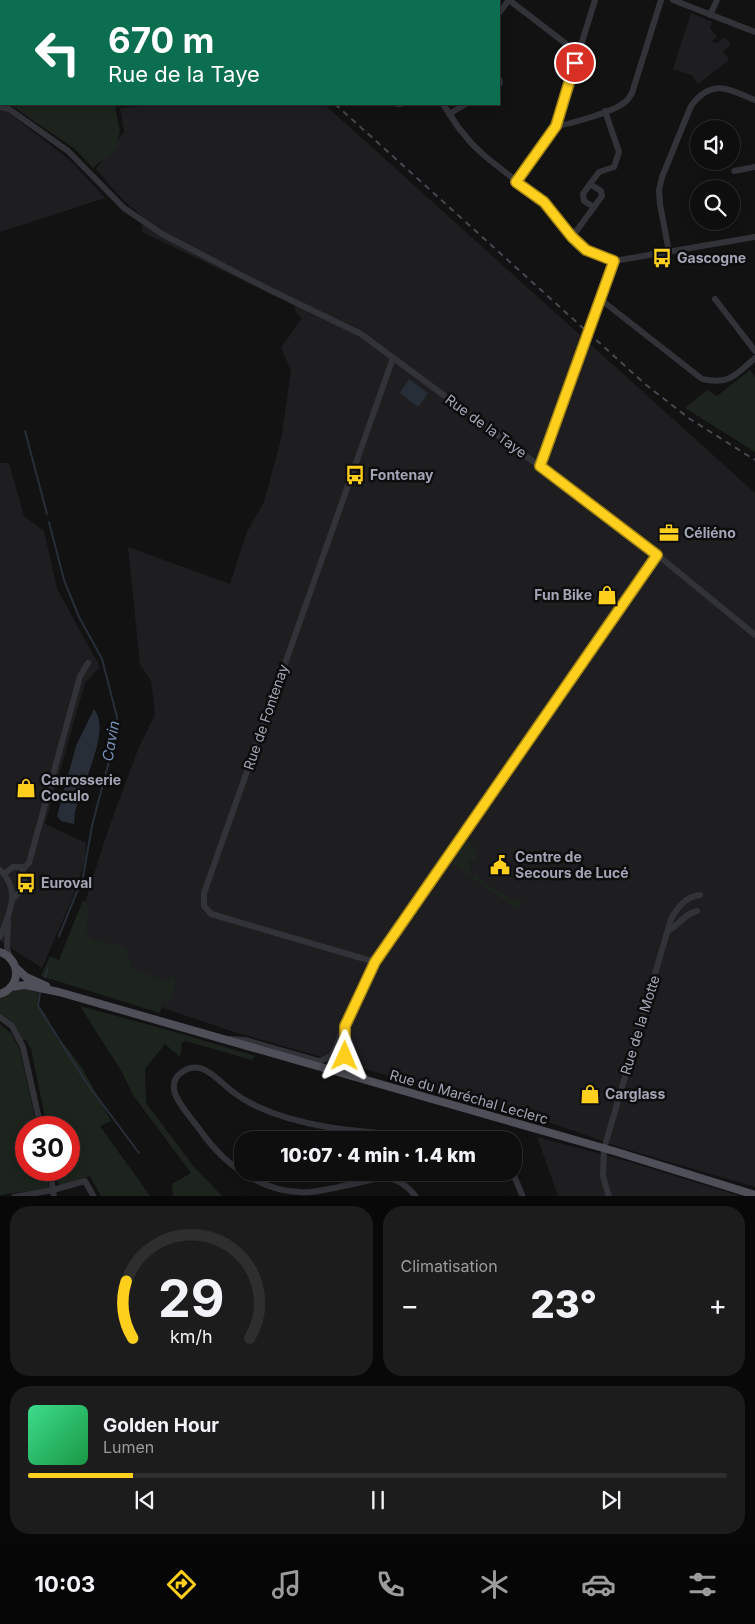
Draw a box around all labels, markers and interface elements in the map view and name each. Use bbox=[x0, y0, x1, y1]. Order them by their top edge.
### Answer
text: 670 m bbox=[108, 19, 214, 61]
icon: left bbox=[25, 20, 90, 85]
pin bbox=[554, 42, 596, 84]
icon: arrive bbox=[561, 49, 589, 77]
text: Rue de la Taye bbox=[108, 61, 260, 87]
map controls bbox=[690, 120, 740, 230]
button: sound bbox=[690, 120, 740, 170]
button: search bbox=[690, 180, 740, 230]
bus stop icon: Gascogne bbox=[651, 247, 673, 269]
place label: Gascogne bbox=[677, 249, 746, 266]
street label: Rue de la Taye bbox=[442, 390, 530, 461]
bus stop icon: Fontenay bbox=[344, 464, 366, 486]
place label: Fontenay bbox=[370, 466, 434, 483]
office icon: Céliéno bbox=[658, 522, 680, 544]
place label: Céliéno bbox=[684, 524, 736, 541]
shop icon: Fun Bike bbox=[596, 584, 618, 606]
place label: Fun Bike bbox=[534, 586, 592, 603]
street label: Rue de Fontenay bbox=[239, 662, 292, 772]
water label: Cavin bbox=[98, 719, 123, 763]
place label: Carrosserie Coculo bbox=[41, 771, 121, 804]
shop icon: Carrosserie Coculo bbox=[15, 777, 37, 799]
place label: Centre de Secours de Lucé bbox=[515, 848, 629, 881]
public building icon: Centre de Secours de Lucé bbox=[489, 854, 511, 876]
bus stop icon: Euroval bbox=[15, 872, 37, 894]
place label: Euroval bbox=[41, 874, 92, 891]
street label: Rue de la Motte bbox=[616, 973, 663, 1077]
position arrow bbox=[318, 1029, 370, 1081]
street label: Rue du Maréchal Leclerc bbox=[388, 1066, 550, 1127]
shop icon: Carglass bbox=[579, 1083, 601, 1105]
place label: Carglass bbox=[605, 1085, 665, 1102]
speed limit sign: 30 bbox=[15, 1116, 80, 1181]
text: 10:07 · 4 min · 1.4 km bbox=[280, 1144, 476, 1167]
text: Climatisation bbox=[401, 1256, 498, 1276]
text: 29 bbox=[158, 1267, 225, 1330]
text: 23° bbox=[530, 1281, 597, 1327]
text: − bbox=[401, 1288, 419, 1322]
text: + bbox=[708, 1288, 727, 1322]
text: km/h bbox=[170, 1326, 212, 1347]
text: Golden Hour bbox=[103, 1414, 219, 1437]
text: Lumen bbox=[103, 1437, 154, 1457]
icon: previous bbox=[131, 1486, 159, 1514]
icon: pause bbox=[364, 1486, 392, 1514]
icon: next bbox=[597, 1486, 625, 1514]
icon: directions bbox=[164, 1567, 199, 1602]
icon: music bbox=[269, 1567, 304, 1602]
icon: phone bbox=[373, 1567, 408, 1602]
icon: climate bbox=[477, 1567, 512, 1602]
icon: car bbox=[581, 1567, 616, 1602]
icon: filters bbox=[685, 1567, 720, 1602]
text: 10:03 bbox=[35, 1571, 95, 1597]

